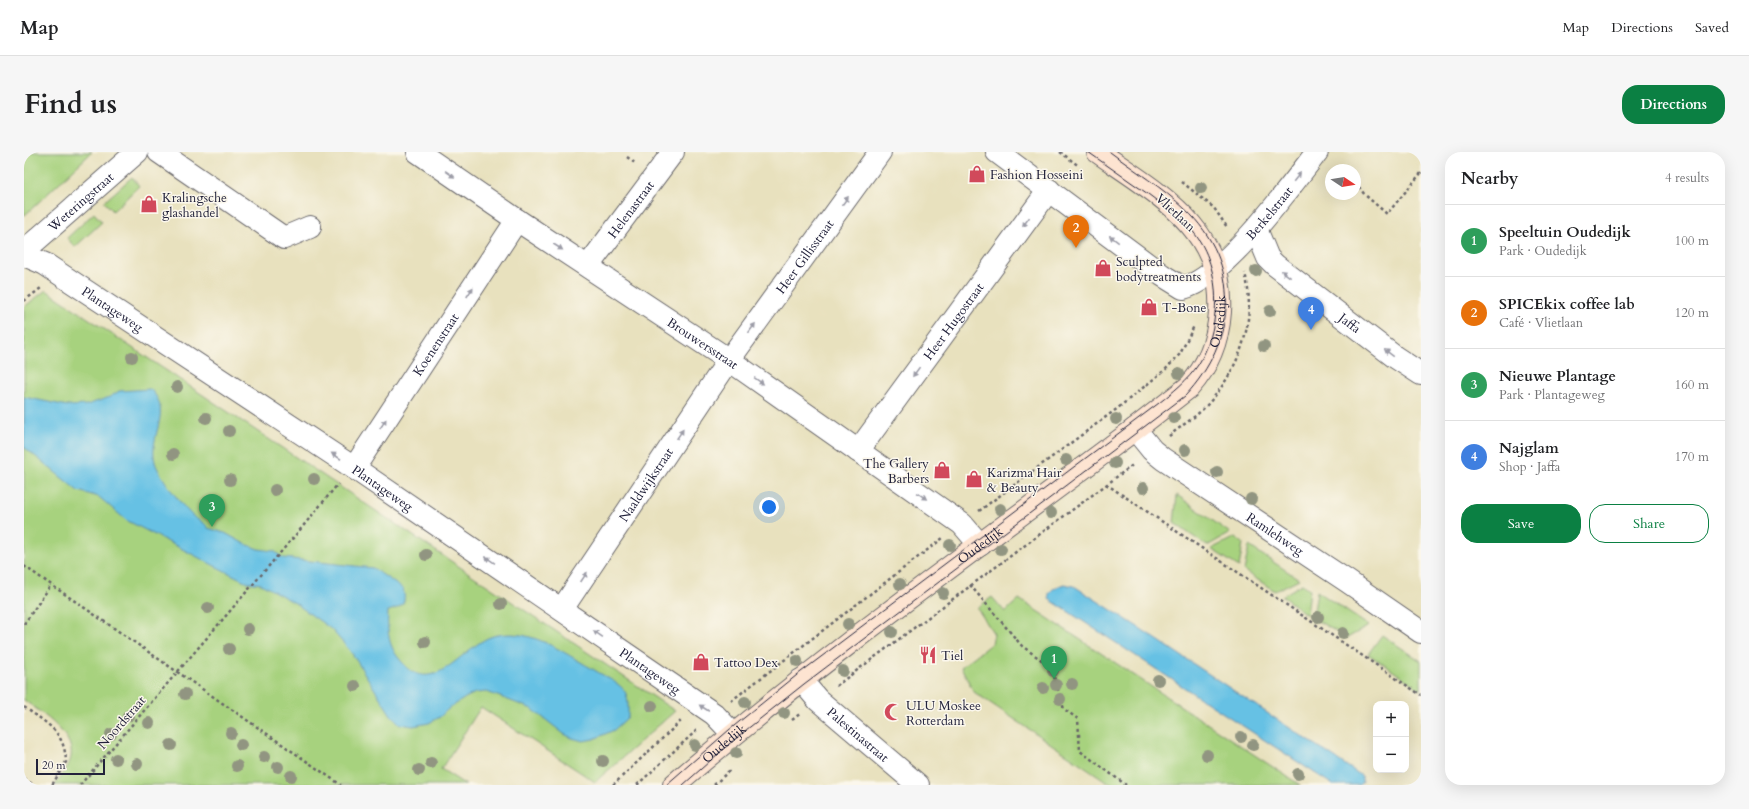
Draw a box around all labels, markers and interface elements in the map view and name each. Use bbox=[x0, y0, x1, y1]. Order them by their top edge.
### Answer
text: Map bbox=[20, 15, 59, 41]
text: Map bbox=[1563, 18, 1589, 37]
text: Directions bbox=[1611, 18, 1673, 37]
text: Saved bbox=[1695, 18, 1729, 37]
text: Find us bbox=[24, 85, 117, 123]
button: Directions bbox=[1622, 85, 1725, 124]
shop icon: Fashion Hosseini bbox=[967, 164, 987, 184]
north arrow bbox=[1325, 164, 1361, 200]
place label: Fashion Hosseini bbox=[990, 166, 1084, 184]
text: Nearby bbox=[1461, 167, 1518, 190]
street label: Weteringstraat bbox=[44, 169, 118, 237]
text: 4 results bbox=[1665, 169, 1709, 187]
one-way arrow bbox=[445, 170, 455, 178]
one-way arrow bbox=[1293, 171, 1302, 182]
street label: Helenastraat bbox=[604, 177, 659, 242]
street label: Berkelstraat bbox=[1242, 183, 1297, 244]
place label: Kralingsche glashandel bbox=[162, 189, 227, 222]
street label: Vlietlaan bbox=[1151, 190, 1200, 236]
shop icon: Kralingsche glashandel bbox=[139, 194, 159, 214]
one-way arrow bbox=[841, 195, 849, 206]
pin: 2 bbox=[1063, 215, 1089, 248]
street label: Heer Gillisstraat bbox=[772, 216, 838, 298]
one-way arrow bbox=[1021, 216, 1030, 227]
text: Speeltuin Oudedijk bbox=[1499, 222, 1631, 242]
text: 1 bbox=[1471, 232, 1477, 250]
text: 100 m bbox=[1675, 232, 1709, 250]
one-way arrow bbox=[1108, 235, 1119, 243]
text: Park · Oudedijk bbox=[1499, 242, 1587, 260]
one-way arrow bbox=[552, 243, 563, 250]
place label: Sculpted bodytreatments bbox=[1116, 253, 1201, 286]
shop icon: Sculpted bodytreatments bbox=[1093, 258, 1113, 278]
one-way arrow bbox=[1280, 269, 1291, 278]
street label: Heer Hugostraat bbox=[919, 279, 988, 364]
street label: Plantageweg bbox=[78, 283, 147, 337]
one-way arrow bbox=[466, 287, 474, 297]
text: SPICEkix coffee lab bbox=[1499, 294, 1635, 314]
street label: Oudedijk bbox=[1205, 295, 1230, 350]
shop icon: T-Bone bbox=[1139, 297, 1159, 317]
pin: 4 bbox=[1298, 297, 1324, 330]
place label: T-Bone bbox=[1162, 299, 1207, 317]
text: 2 bbox=[1471, 304, 1477, 322]
text: 120 m bbox=[1675, 304, 1709, 322]
street label: Jaffa bbox=[1333, 308, 1365, 338]
street label: Koenenstraat bbox=[409, 310, 463, 380]
street label: Brouwersstraat bbox=[663, 314, 742, 374]
text: Café · Vlietlaan bbox=[1499, 314, 1583, 332]
one-way arrow bbox=[748, 323, 756, 334]
one-way arrow bbox=[1383, 348, 1394, 357]
one-way arrow bbox=[912, 366, 920, 377]
text: Nieuwe Plantage bbox=[1499, 366, 1616, 386]
text: 3 bbox=[1471, 376, 1477, 394]
text: 160 m bbox=[1675, 376, 1709, 394]
one-way arrow bbox=[754, 377, 764, 385]
text: Park · Plantageweg bbox=[1499, 386, 1605, 404]
one-way arrow bbox=[379, 419, 387, 429]
one-way arrow bbox=[676, 429, 684, 439]
text: Najglam bbox=[1499, 438, 1559, 458]
street label: Naaldwijkstraat bbox=[615, 444, 678, 526]
text: 4 bbox=[1471, 448, 1477, 466]
text: 170 m bbox=[1675, 448, 1709, 466]
one-way arrow bbox=[331, 452, 341, 460]
place label: The Gallery Barbers bbox=[863, 455, 929, 488]
text: Shop · Jaffa bbox=[1499, 458, 1560, 476]
shop icon: The Gallery Barbers bbox=[932, 460, 952, 480]
street label: Plantageweg bbox=[348, 461, 417, 516]
place label: Karizma Hair & Beauty bbox=[987, 464, 1062, 497]
shop icon: Karizma Hair & Beauty bbox=[964, 469, 984, 489]
one-way arrow bbox=[917, 492, 928, 500]
pin: 3 bbox=[199, 494, 225, 527]
your location bbox=[759, 497, 779, 517]
button: Save bbox=[1461, 504, 1581, 543]
button: Share bbox=[1589, 504, 1709, 543]
street label: Ramlehweg bbox=[1242, 509, 1308, 560]
street label: Oudedijk bbox=[954, 523, 1007, 568]
one-way arrow bbox=[484, 557, 496, 564]
one-way arrow bbox=[580, 572, 588, 582]
one-way arrow bbox=[592, 630, 603, 638]
street label: Plantageweg bbox=[616, 644, 685, 699]
restaurant icon: Tiel bbox=[918, 645, 938, 665]
pin: 1 bbox=[1041, 646, 1067, 679]
place label: Tiel bbox=[941, 647, 964, 665]
shop icon: Tattoo Dex bbox=[691, 652, 711, 672]
place label: Tattoo Dex bbox=[714, 654, 778, 672]
street label: Noordstraat bbox=[94, 692, 150, 753]
place label: ULU Moskee Rotterdam bbox=[906, 697, 981, 730]
map controls bbox=[1373, 701, 1409, 773]
button: + bbox=[1373, 701, 1409, 737]
mosque icon: ULU Moskee Rotterdam bbox=[883, 702, 903, 722]
street label: Palestinastraat bbox=[823, 703, 892, 766]
one-way arrow bbox=[699, 704, 710, 712]
street label: Oudedijk bbox=[698, 720, 750, 767]
button: − bbox=[1373, 737, 1409, 773]
scale bar bbox=[36, 757, 105, 776]
text: 20 m bbox=[42, 758, 66, 773]

